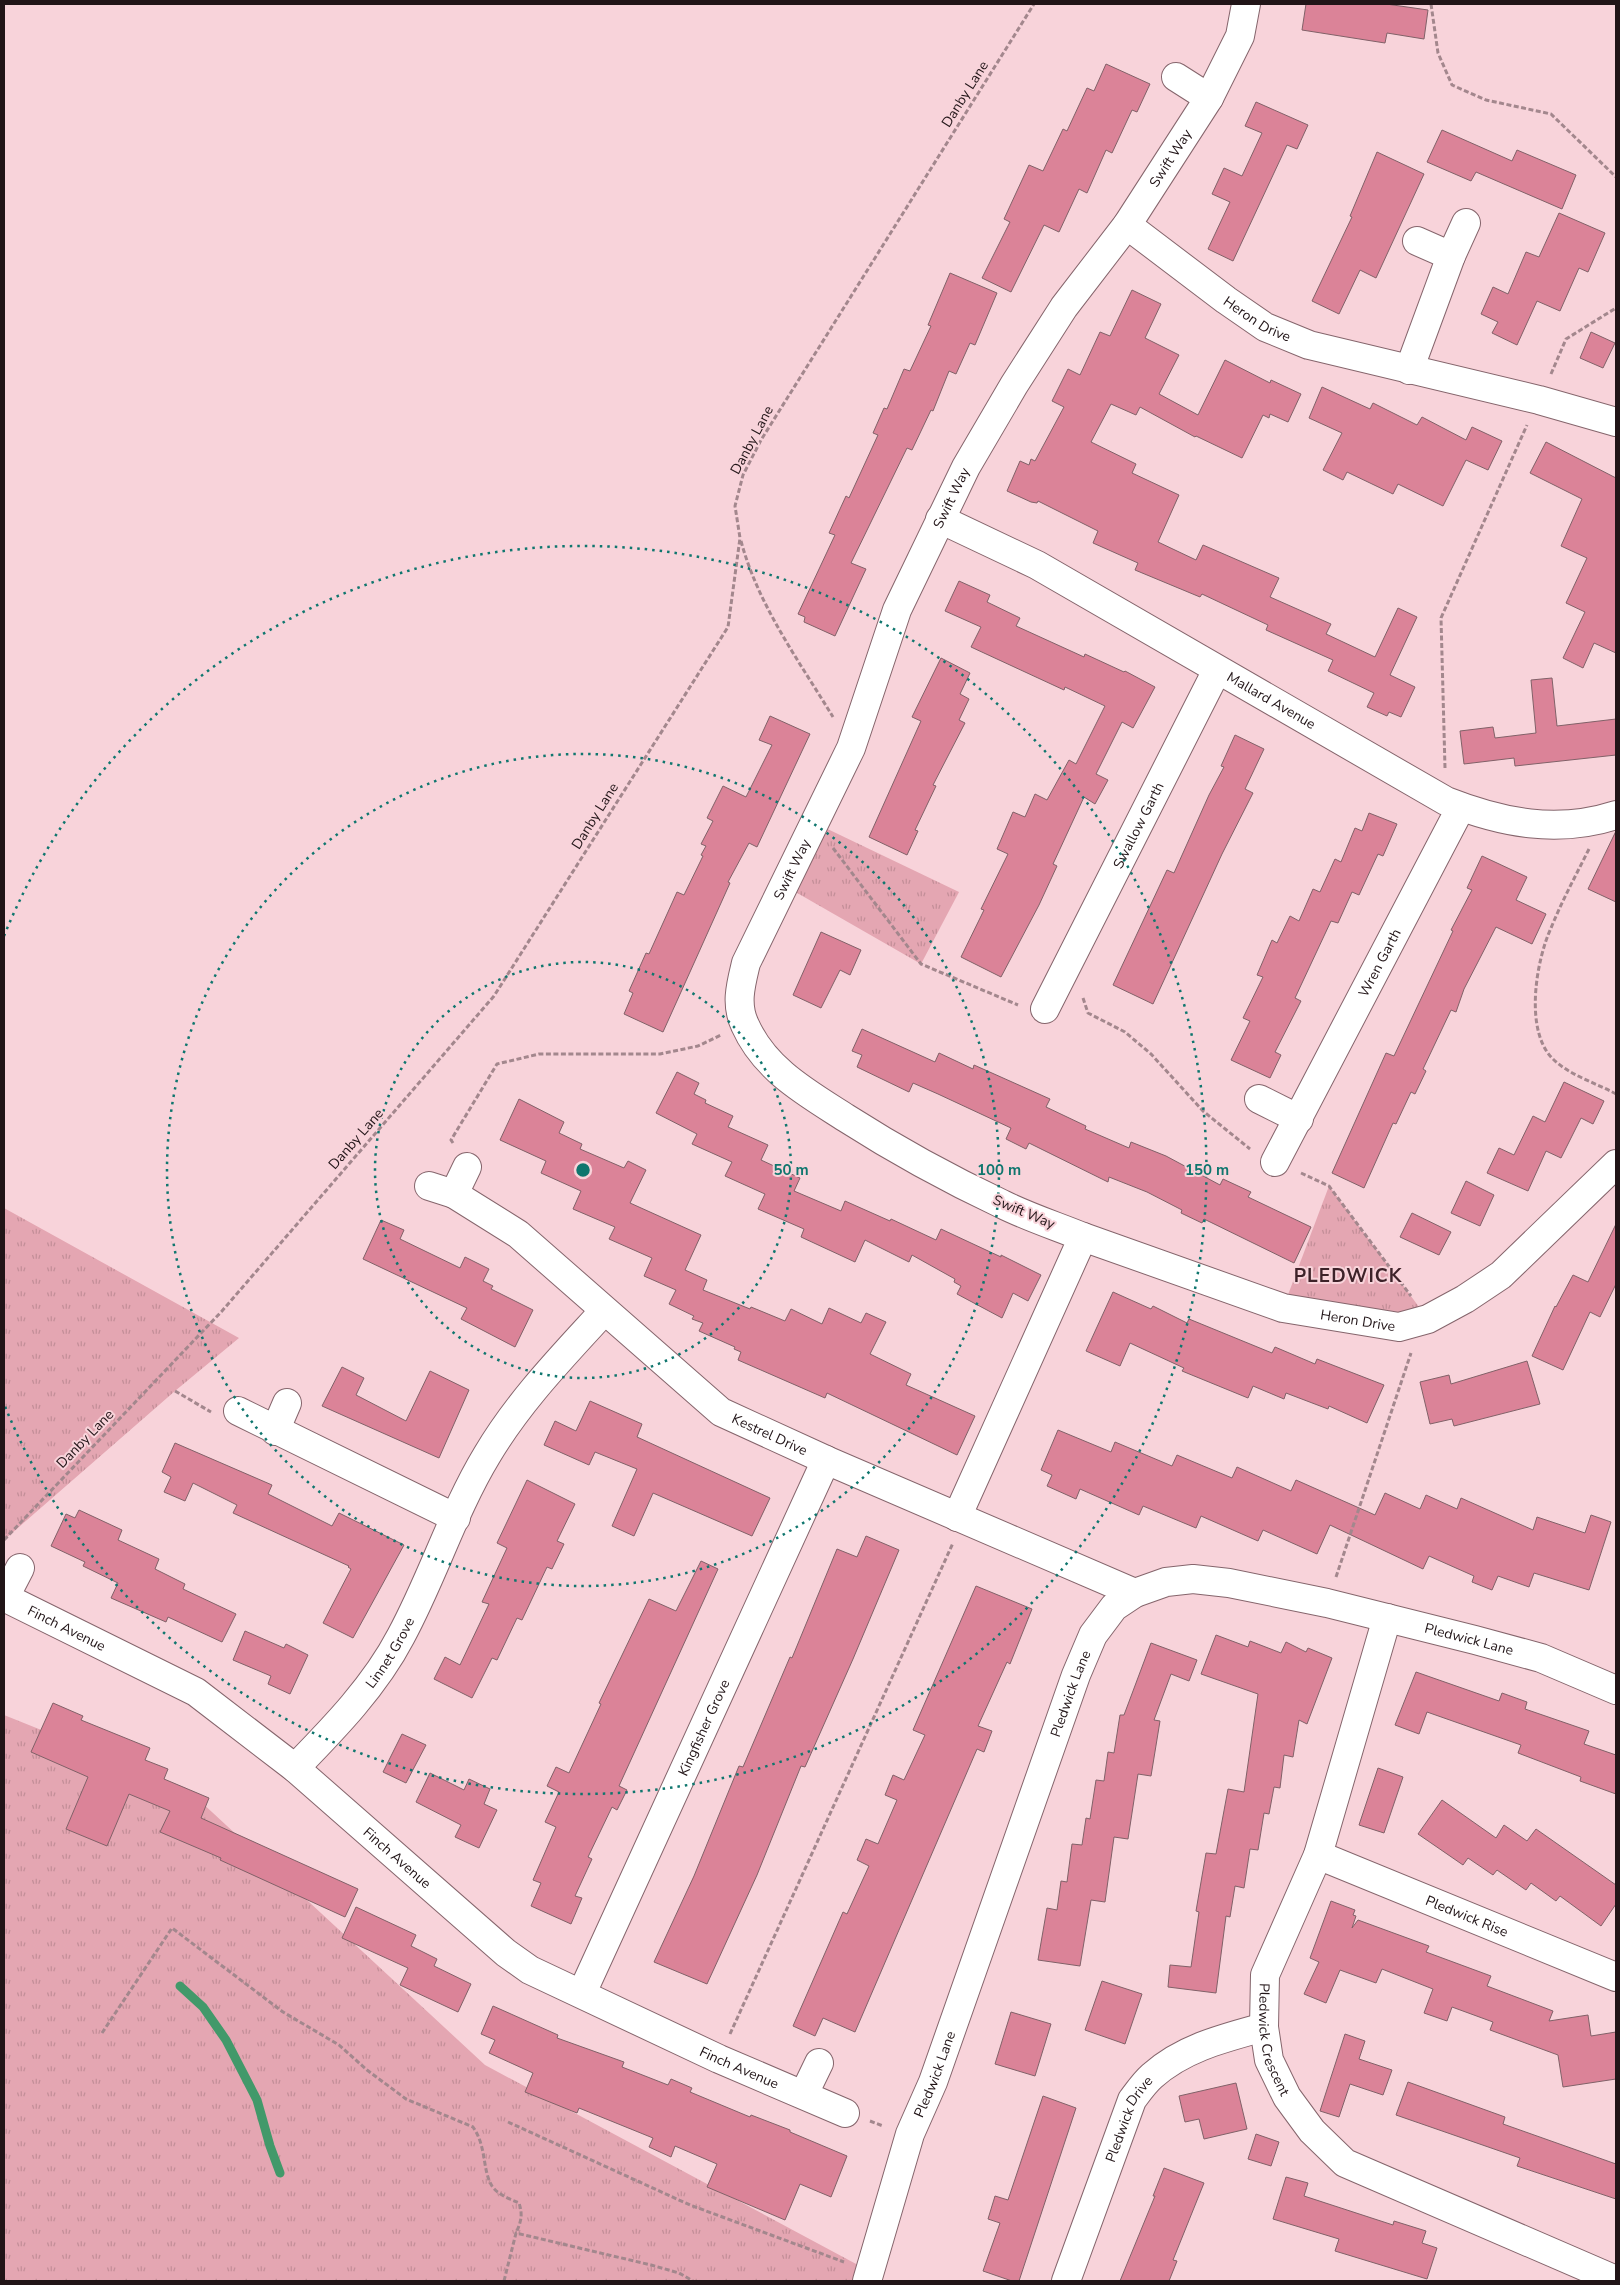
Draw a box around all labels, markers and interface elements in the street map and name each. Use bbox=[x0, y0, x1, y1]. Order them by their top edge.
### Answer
street label: Danby Lane bbox=[937, 57, 993, 131]
street label: Swift Way bbox=[1144, 125, 1196, 191]
street label: Heron Drive bbox=[1220, 292, 1294, 346]
street label: Danby Lane bbox=[726, 402, 778, 478]
street label: Swift Way bbox=[928, 463, 974, 531]
street label: Mallard Avenue bbox=[1224, 667, 1319, 733]
street label: Danby Lane bbox=[567, 779, 623, 853]
street label: Swallow Garth bbox=[1108, 779, 1168, 872]
street label: Swift Way bbox=[769, 835, 815, 903]
street label: Wren Garth bbox=[1354, 925, 1405, 1000]
street label: Danby Lane bbox=[324, 1104, 388, 1174]
text: 50 m bbox=[773, 1160, 809, 1180]
text: 100 m bbox=[977, 1160, 1021, 1180]
text: 150 m bbox=[1185, 1160, 1229, 1180]
centre of rings bbox=[574, 1161, 592, 1179]
street label: Swift Way bbox=[990, 1190, 1059, 1234]
district label: PLEDWICK bbox=[1294, 1263, 1403, 1289]
street label: Heron Drive bbox=[1319, 1305, 1397, 1336]
street label: Danby Lane bbox=[52, 1405, 118, 1473]
street label: Kestrel Drive bbox=[729, 1409, 811, 1460]
street label: Finch Avenue bbox=[25, 1601, 109, 1655]
street label: Linnet Grove bbox=[361, 1614, 419, 1692]
street label: Pledwick Lane bbox=[1423, 1618, 1516, 1660]
street label: Pledwick Lane bbox=[1045, 1647, 1095, 1739]
street label: Kingfisher Grove bbox=[673, 1676, 734, 1779]
street label: Finch Avenue bbox=[359, 1823, 435, 1893]
street label: Pledwick Rise bbox=[1423, 1891, 1511, 1941]
street label: Pledwick Crescent bbox=[1255, 1983, 1294, 2099]
street label: Pledwick Lane bbox=[909, 2028, 960, 2120]
street label: Finch Avenue bbox=[697, 2042, 782, 2093]
street label: Pledwick Drive bbox=[1101, 2071, 1157, 2165]

